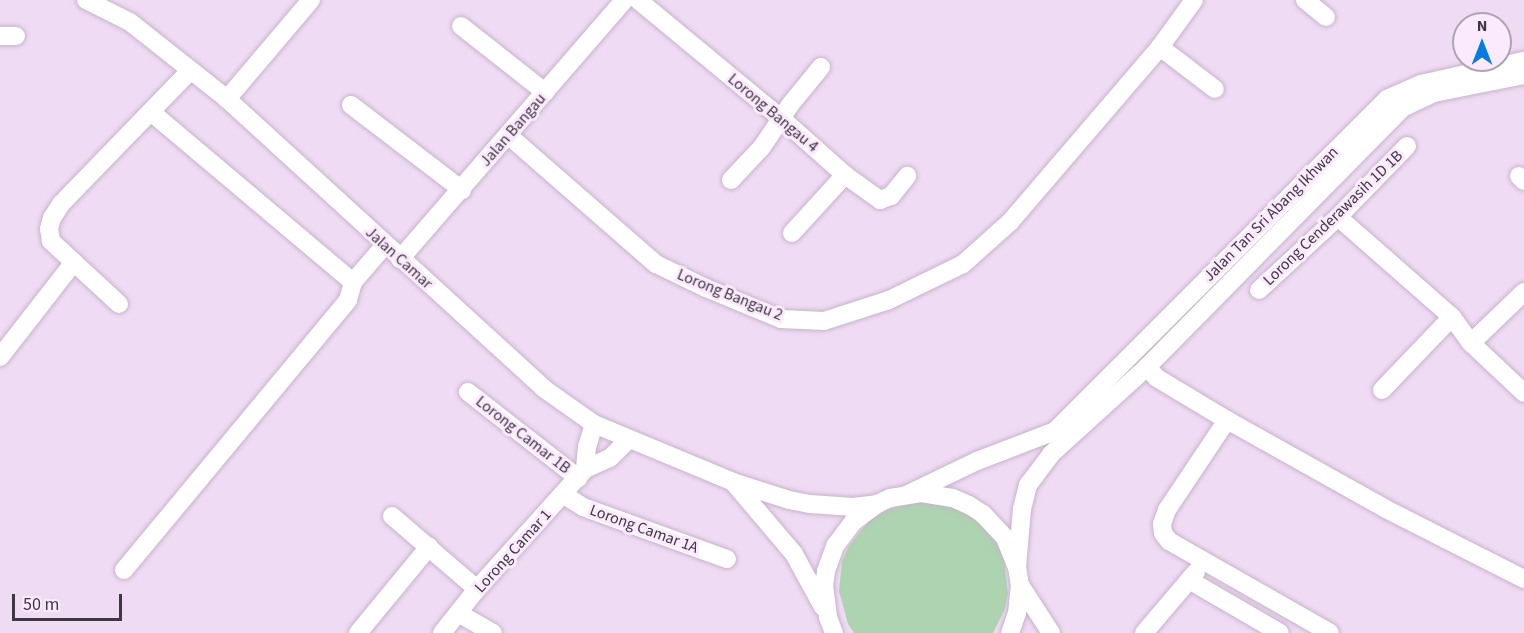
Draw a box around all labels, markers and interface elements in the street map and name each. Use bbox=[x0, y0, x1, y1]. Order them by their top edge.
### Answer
north arrow bbox=[1452, 12, 1512, 72]
text: N bbox=[1477, 15, 1487, 37]
street label: Lorong Bangau 4 bbox=[724, 70, 822, 156]
street label: Jalan Bangau bbox=[476, 90, 550, 170]
street label: Jalan Tan Sri Abang Ikhwan bbox=[1200, 143, 1342, 285]
street label: Lorong Cenderawasih 1D 1B bbox=[1259, 146, 1407, 290]
street label: Jalan Camar bbox=[361, 223, 437, 293]
street label: Lorong Bangau 2 bbox=[674, 265, 786, 325]
street label: Lorong Camar 1B bbox=[472, 392, 574, 478]
street label: Lorong Camar 1A bbox=[587, 500, 701, 558]
street label: Lorong Camar 1 bbox=[471, 505, 555, 597]
scale bar bbox=[15, 582, 124, 620]
text: 50 m bbox=[23, 592, 59, 617]

